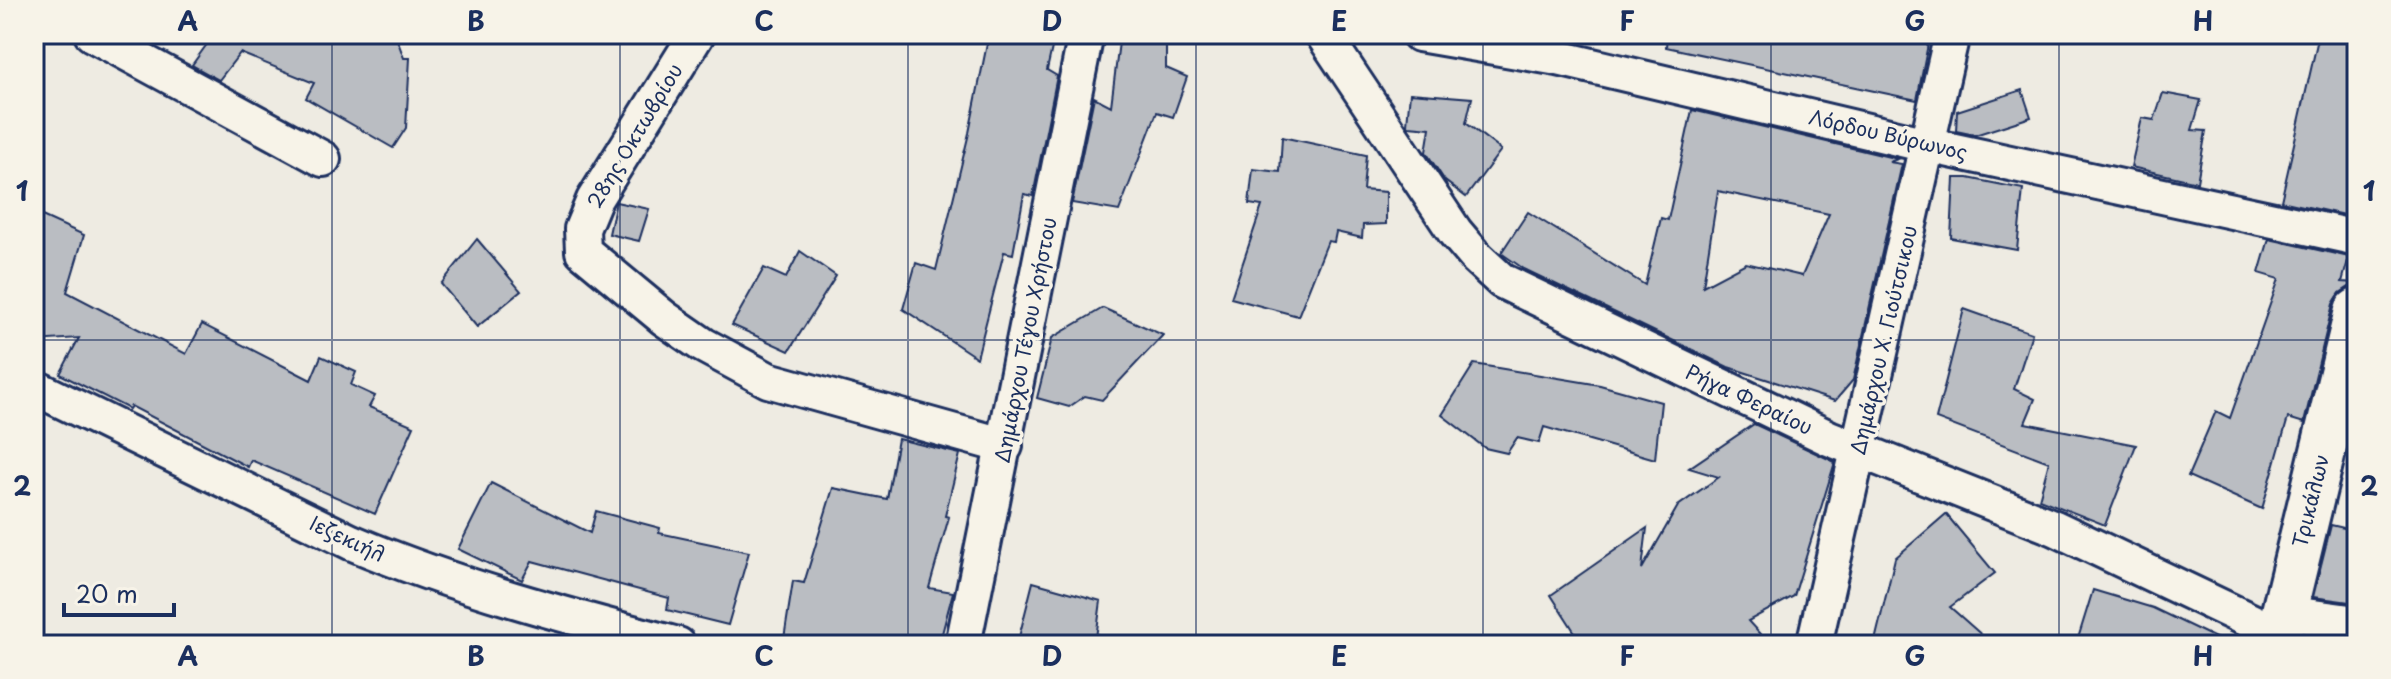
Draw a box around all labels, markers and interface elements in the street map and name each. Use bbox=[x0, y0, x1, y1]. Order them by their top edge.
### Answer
text: A bbox=[178, 1, 198, 40]
text: B bbox=[467, 1, 485, 40]
text: C bbox=[754, 1, 774, 40]
text: D bbox=[1042, 1, 1062, 40]
text: E bbox=[1331, 1, 1347, 40]
text: F bbox=[1619, 1, 1635, 40]
text: G bbox=[1904, 1, 1926, 40]
text: H bbox=[2193, 1, 2213, 40]
street label: 28ης Οκτωβρίου bbox=[579, 57, 689, 214]
street label: Λόρδου Βύρωνος bbox=[1806, 101, 1970, 167]
text: 1 bbox=[16, 171, 28, 210]
text: 1 bbox=[2363, 171, 2375, 210]
street label: Δημάρχου Τέγου Χρήστου bbox=[986, 214, 1064, 465]
street label: Δημάρχου Χ. Γιούτσικου bbox=[1842, 222, 1924, 457]
street label: Ρήγα Φεραίου bbox=[1681, 357, 1818, 442]
street label: Τρικάλων bbox=[2284, 451, 2336, 551]
text: 2 bbox=[13, 466, 31, 505]
text: 2 bbox=[2360, 466, 2378, 505]
street label: Ιεζεκιήλ bbox=[305, 508, 390, 569]
scale bar bbox=[64, 567, 174, 617]
text: 20 m bbox=[76, 575, 138, 611]
text: A bbox=[178, 636, 198, 675]
text: B bbox=[467, 636, 485, 675]
text: C bbox=[754, 636, 774, 675]
text: D bbox=[1042, 636, 1062, 675]
text: E bbox=[1331, 636, 1347, 675]
text: F bbox=[1619, 636, 1635, 675]
text: G bbox=[1904, 636, 1926, 675]
text: H bbox=[2193, 636, 2213, 675]

